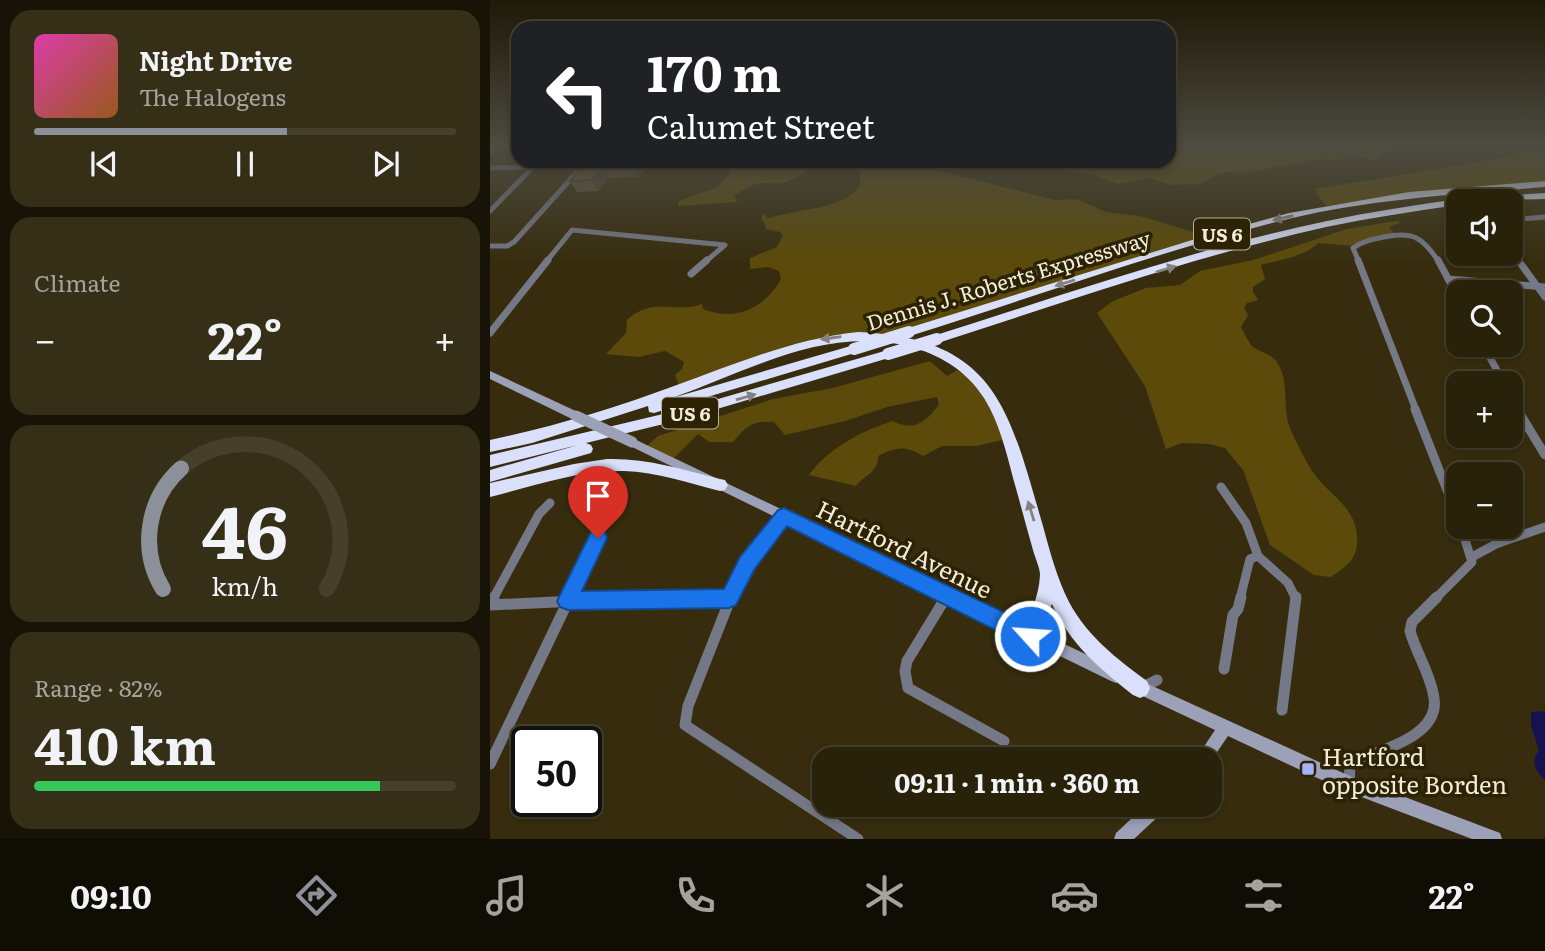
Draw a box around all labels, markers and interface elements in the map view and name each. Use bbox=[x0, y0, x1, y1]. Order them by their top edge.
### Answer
text: 170 m bbox=[647, 34, 781, 107]
text: Night Drive bbox=[139, 40, 293, 79]
icon: left bbox=[532, 49, 623, 140]
text: The Halogens bbox=[139, 79, 286, 113]
text: Calumet Street bbox=[647, 101, 875, 149]
icon: previous bbox=[85, 145, 123, 183]
icon: pause bbox=[226, 145, 264, 183]
icon: next bbox=[367, 145, 405, 183]
map controls bbox=[1446, 189, 1523, 539]
button: sound bbox=[1446, 189, 1523, 266]
one-way arrow bbox=[1272, 212, 1294, 223]
road number: US 6 bbox=[1194, 218, 1250, 250]
street label: Dennis J. Roberts Expressway bbox=[862, 221, 1155, 337]
one-way arrow bbox=[1156, 263, 1177, 273]
text: Climate bbox=[34, 265, 120, 299]
one-way arrow bbox=[1055, 278, 1076, 289]
button: search bbox=[1446, 280, 1523, 357]
text: 22° bbox=[207, 299, 283, 376]
text: − bbox=[34, 309, 56, 366]
text: + bbox=[434, 309, 456, 366]
one-way arrow bbox=[820, 333, 842, 344]
button: + bbox=[1446, 371, 1523, 448]
one-way arrow bbox=[736, 391, 757, 401]
road number: US 6 bbox=[662, 398, 718, 428]
button: − bbox=[1446, 462, 1523, 539]
pin bbox=[568, 466, 628, 538]
text: 46 bbox=[202, 474, 288, 582]
icon: arrive bbox=[579, 477, 617, 515]
street label: Hartford Avenue bbox=[811, 490, 999, 606]
one-way arrow bbox=[1025, 500, 1035, 521]
text: km/h bbox=[212, 567, 278, 604]
position arrow bbox=[993, 599, 1067, 673]
text: Range · 82% bbox=[34, 670, 162, 704]
text: 410 km bbox=[34, 704, 216, 781]
speed limit sign: 50 bbox=[511, 726, 602, 817]
place label: Hartford opposite Borden bbox=[1322, 738, 1507, 801]
marker: Hartford opposite Borden bbox=[1300, 761, 1316, 777]
text: 09:11 · 1 min · 360 m bbox=[894, 762, 1140, 801]
text: 09:10 bbox=[70, 871, 152, 919]
icon: directions bbox=[292, 871, 341, 920]
icon: music bbox=[482, 871, 531, 920]
icon: phone bbox=[671, 871, 720, 920]
icon: climate bbox=[860, 871, 909, 920]
icon: car bbox=[1050, 871, 1099, 920]
icon: filters bbox=[1239, 871, 1288, 920]
text: 22° bbox=[1428, 871, 1475, 919]

